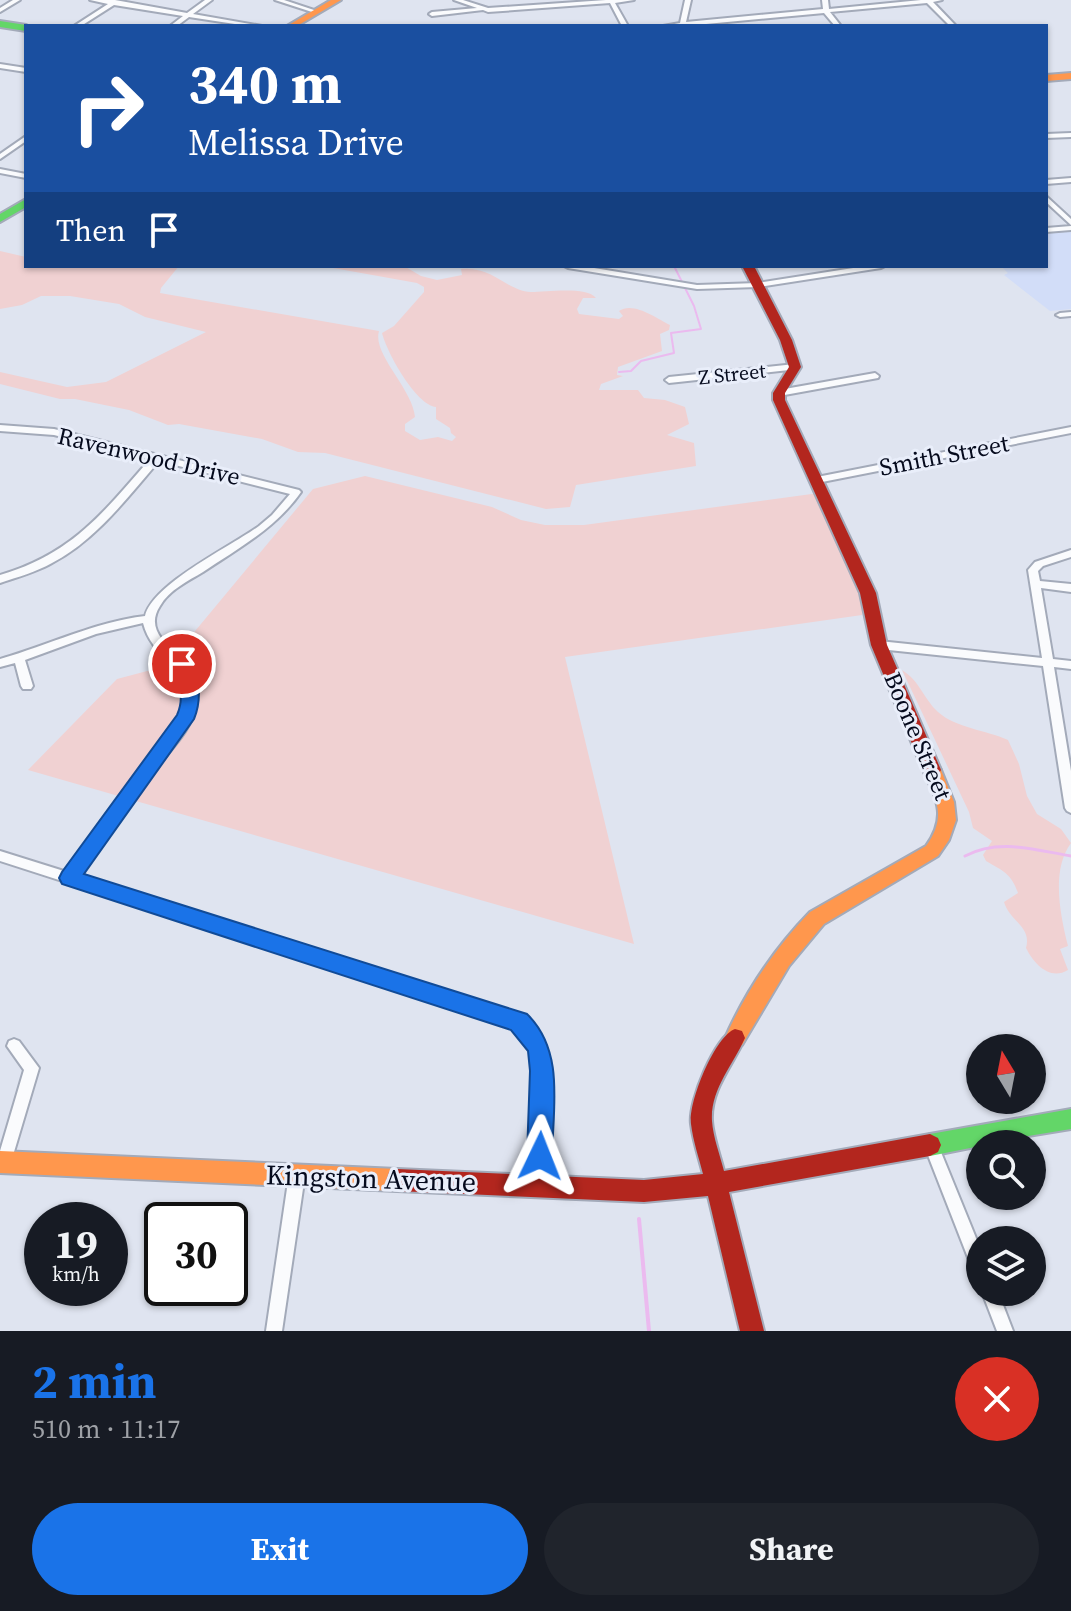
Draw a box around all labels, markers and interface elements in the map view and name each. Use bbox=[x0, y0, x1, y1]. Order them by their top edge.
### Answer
text: 340 m bbox=[188, 45, 342, 122]
icon: right bbox=[56, 56, 160, 160]
text: Melissa Drive bbox=[188, 118, 404, 167]
icon: arrive bbox=[142, 208, 186, 252]
text: Then bbox=[56, 210, 126, 251]
street label: Z Street bbox=[697, 357, 767, 391]
street label: Ravenwood Drive bbox=[55, 419, 243, 493]
street label: Smith Street bbox=[877, 426, 1012, 484]
pin bbox=[148, 630, 216, 698]
icon: arrive bbox=[160, 642, 204, 686]
street label: Boone Street bbox=[876, 667, 960, 805]
north arrow bbox=[966, 1034, 1046, 1114]
map controls bbox=[966, 1034, 1046, 1306]
position arrow bbox=[498, 1114, 582, 1198]
button: search bbox=[966, 1130, 1046, 1210]
street label: Kingston Avenue bbox=[265, 1155, 477, 1201]
speed limit sign: 30 bbox=[144, 1202, 248, 1306]
text: 19 bbox=[54, 1217, 98, 1271]
button: layers bbox=[966, 1226, 1046, 1306]
text: km/h bbox=[52, 1260, 100, 1288]
text: 2 min bbox=[32, 1348, 157, 1414]
button: close bbox=[955, 1357, 1039, 1441]
text: 510 m · 11:17 bbox=[32, 1411, 180, 1447]
button: Exit bbox=[32, 1503, 528, 1595]
button: Share bbox=[544, 1503, 1039, 1595]

